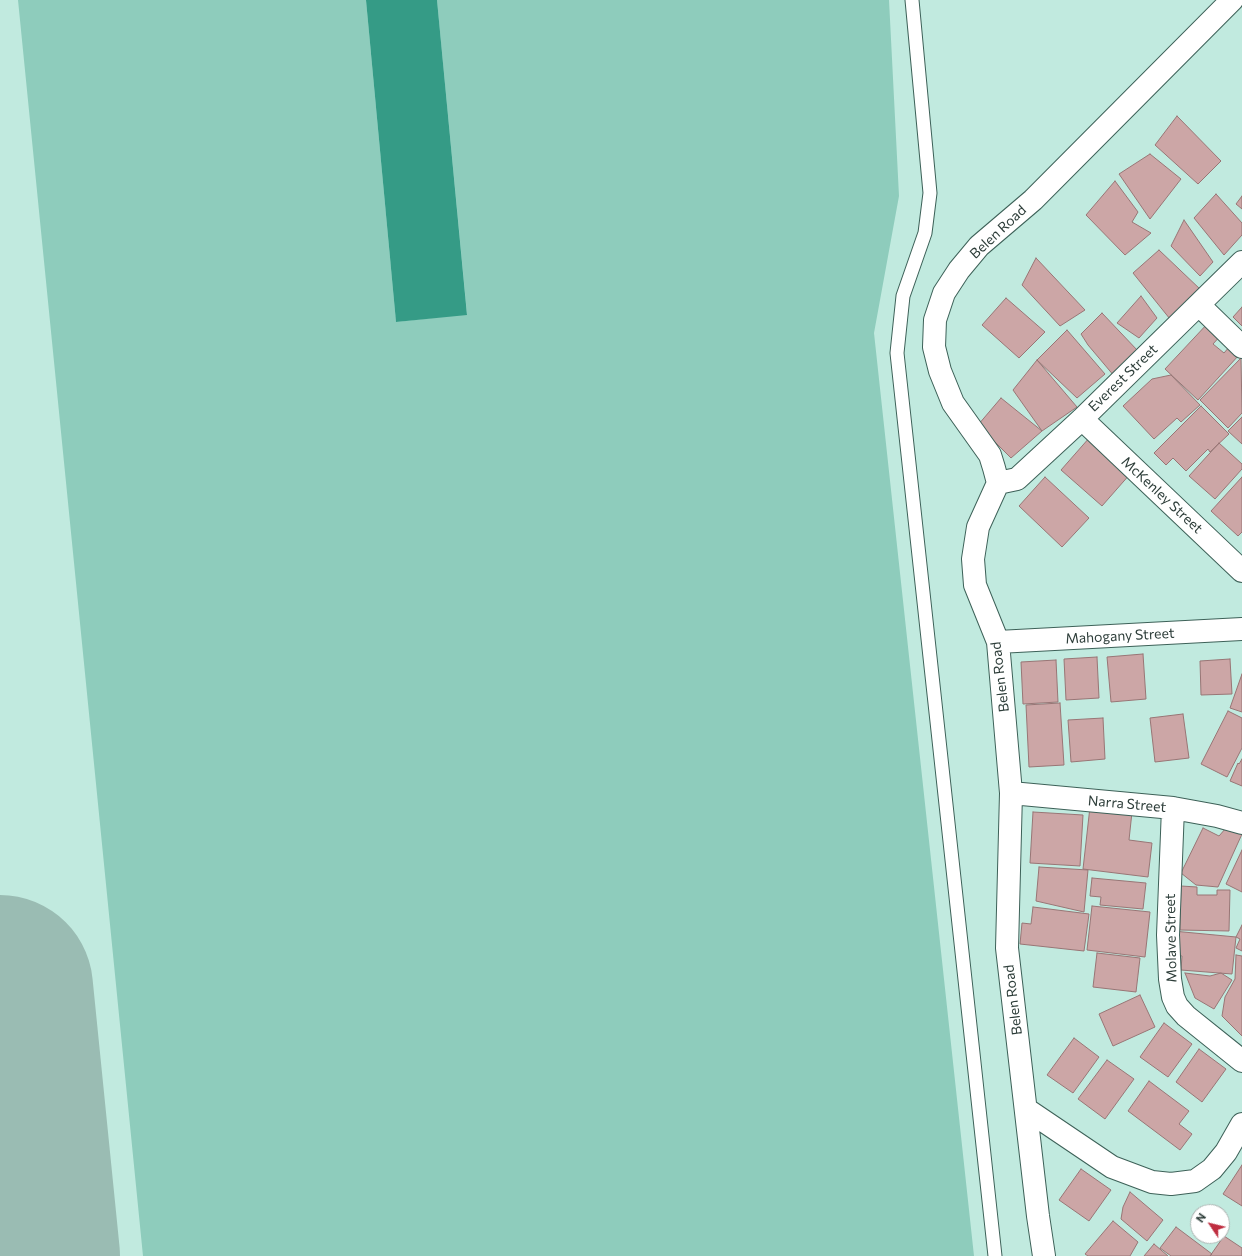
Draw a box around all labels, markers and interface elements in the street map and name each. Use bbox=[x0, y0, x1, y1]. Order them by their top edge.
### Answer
street label: Belen Road bbox=[966, 202, 1030, 262]
street label: Everest Street bbox=[1085, 341, 1161, 415]
street label: McKenley Street bbox=[1118, 453, 1206, 537]
street label: Mahogany Street bbox=[1065, 625, 1175, 647]
street label: Belen Road bbox=[987, 641, 1013, 713]
street label: Narra Street bbox=[1087, 792, 1167, 816]
street label: Molave Street bbox=[1162, 893, 1180, 983]
street label: Belen Road bbox=[1000, 964, 1026, 1036]
north arrow bbox=[1190, 1204, 1230, 1244]
text: N bbox=[1193, 1210, 1208, 1225]

